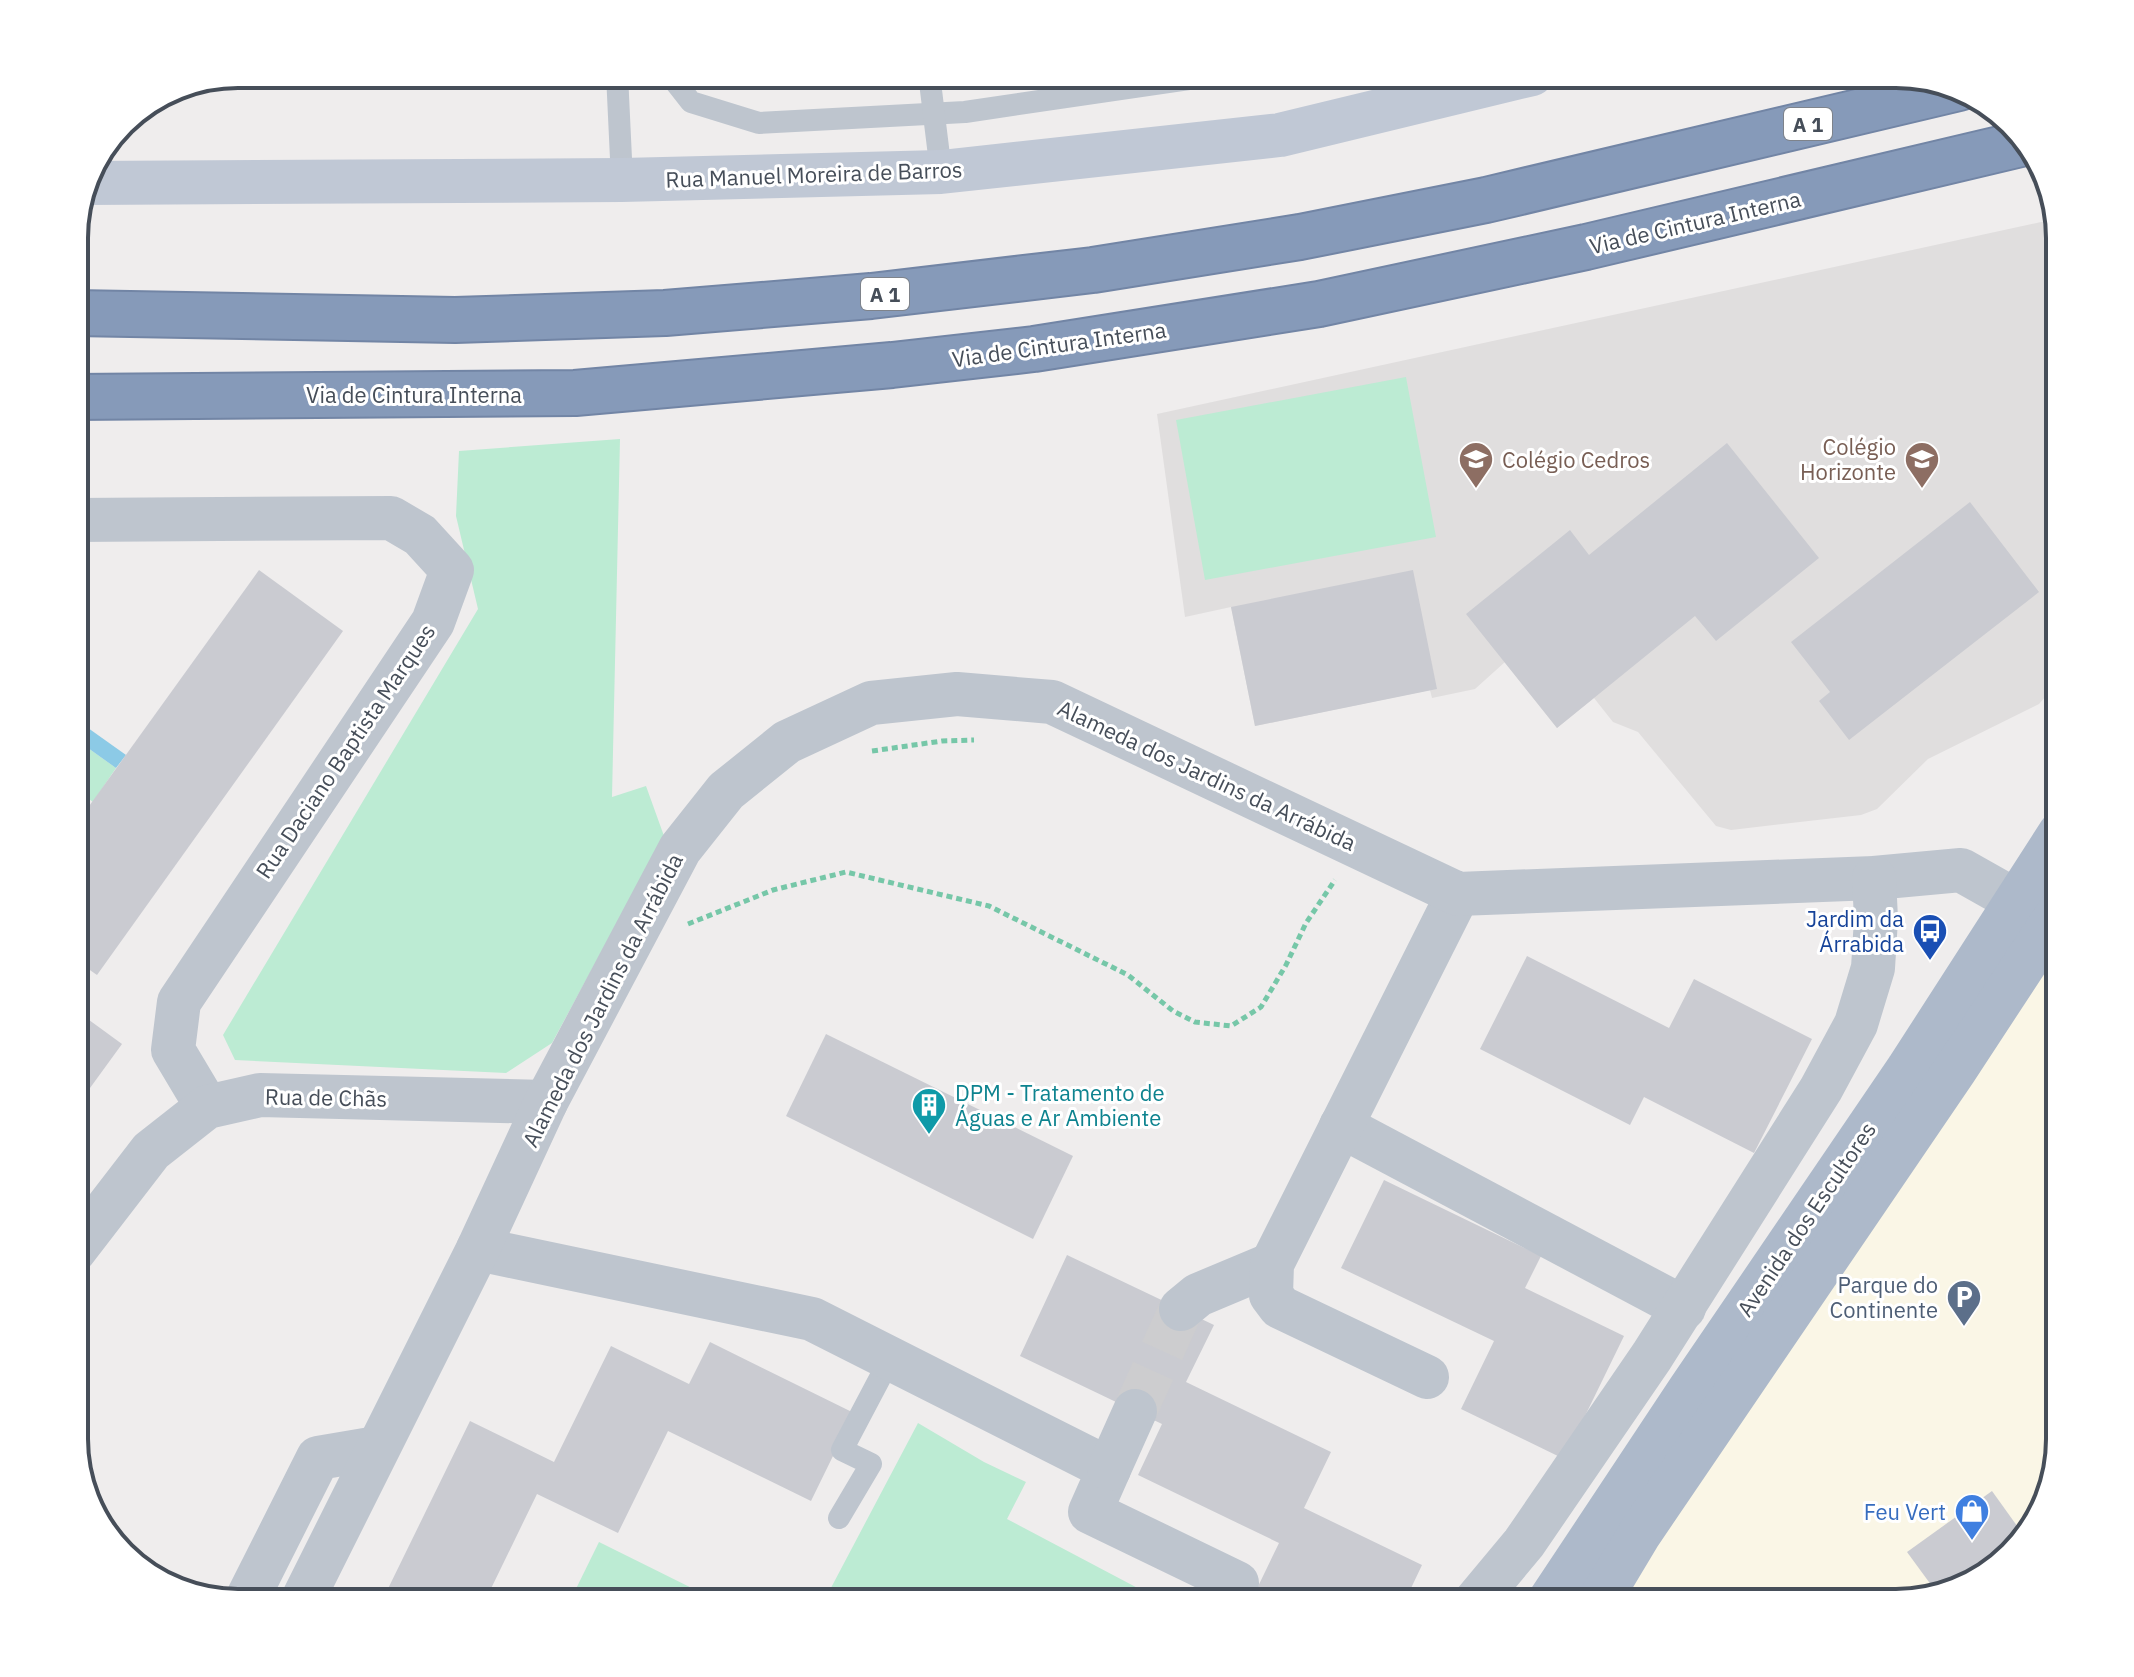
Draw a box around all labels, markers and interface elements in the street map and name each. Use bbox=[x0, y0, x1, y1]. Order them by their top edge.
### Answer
road number: A 1 bbox=[1784, 108, 1832, 140]
street label: Rua Manuel Moreira de Barros bbox=[665, 154, 963, 194]
street label: Via de Cintura Interna bbox=[1587, 184, 1804, 260]
road number: A 1 bbox=[861, 278, 909, 310]
street label: Via de Cintura Interna bbox=[950, 315, 1168, 373]
street label: Via de Cintura Interna bbox=[306, 380, 522, 409]
place label: Colégio Horizonte bbox=[1800, 432, 1896, 486]
school or university icon: Colégio Cedros bbox=[1457, 440, 1495, 490]
school or university icon: Colégio Horizonte bbox=[1903, 440, 1941, 490]
place label: Colégio Cedros bbox=[1502, 445, 1650, 474]
street label: Rua Daciano Baptista Marques bbox=[249, 618, 441, 884]
street label: Alameda dos Jardins da Arrábida bbox=[1053, 693, 1361, 857]
street label: Alameda dos Jardins da Arrábida bbox=[515, 848, 689, 1152]
place label: Jardim da Árrabida bbox=[1806, 904, 1904, 958]
bus stop icon: Jardim da Árrabida bbox=[1911, 912, 1949, 962]
place label: DPM - Tratamento de Águas e Ar Ambiente bbox=[955, 1078, 1165, 1132]
street label: Rua de Chãs bbox=[265, 1081, 387, 1113]
building icon: DPM - Tratamento de Águas e Ar Ambiente bbox=[910, 1086, 948, 1136]
street label: Avenida dos Escultores bbox=[1730, 1116, 1882, 1322]
place label: Parque do Continente bbox=[1830, 1270, 1938, 1324]
parking icon: Parque do Continente bbox=[1945, 1278, 1983, 1328]
shop icon: Feu Vert bbox=[1953, 1492, 1991, 1542]
place label: Feu Vert bbox=[1864, 1497, 1946, 1526]

